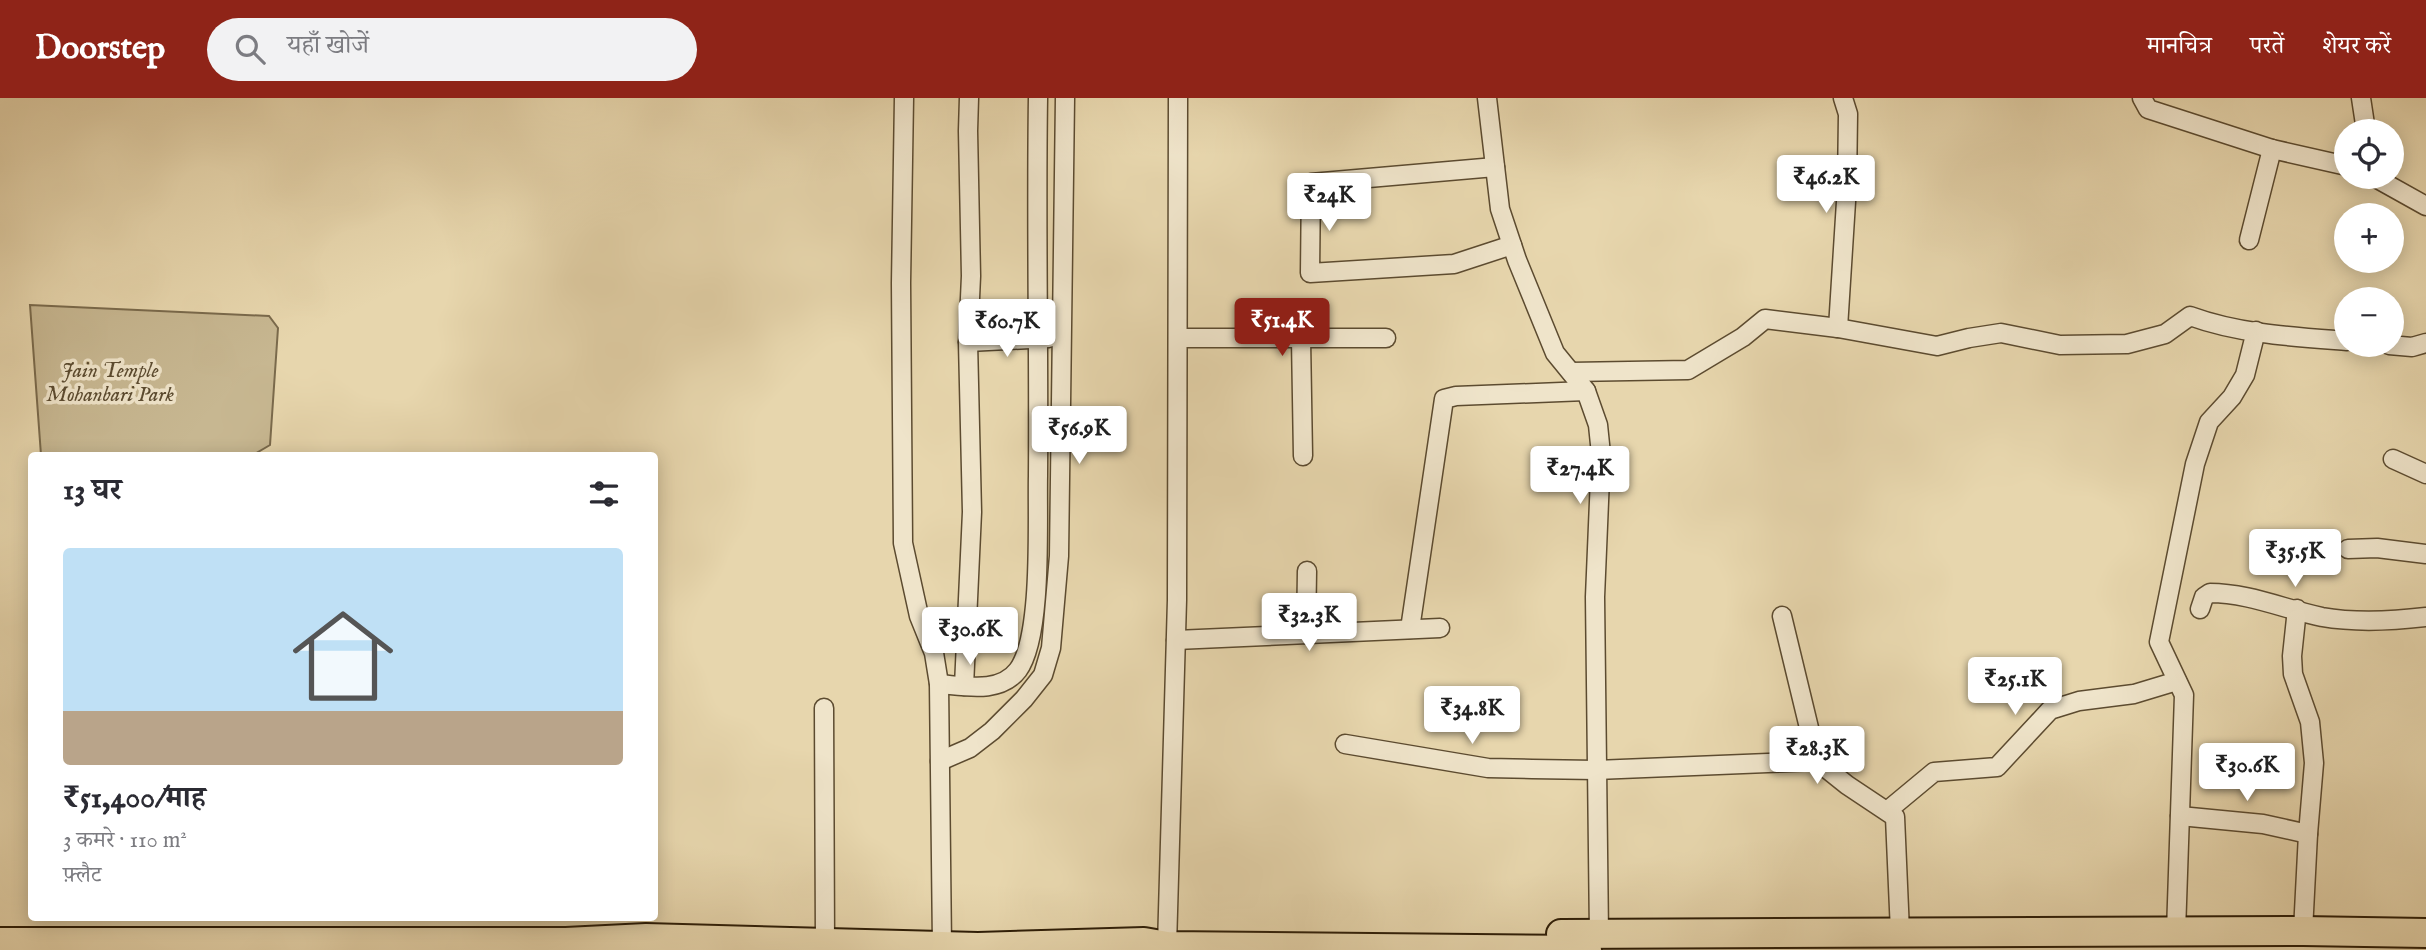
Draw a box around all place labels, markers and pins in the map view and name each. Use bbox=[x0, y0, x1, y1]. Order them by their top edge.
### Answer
pin: ₹46.2K bbox=[1769, 156, 1883, 215]
pin: ₹24K bbox=[1288, 174, 1370, 233]
pin: ₹51.4K bbox=[1225, 299, 1339, 358]
pin: ₹60.7K bbox=[950, 300, 1064, 359]
pin: ₹56.9K bbox=[1022, 406, 1136, 466]
pin: ₹27.4K bbox=[1523, 446, 1637, 506]
pin: ₹35.5K bbox=[2238, 530, 2352, 589]
pin: ₹32.3K bbox=[1252, 594, 1366, 653]
pin: ₹30.6K bbox=[913, 608, 1027, 667]
pin: ₹25.1K bbox=[1958, 658, 2072, 717]
pin: ₹34.8K bbox=[1415, 686, 1529, 746]
pin: ₹28.3K bbox=[1760, 726, 1874, 786]
pin: ₹30.6K bbox=[2190, 744, 2304, 803]

